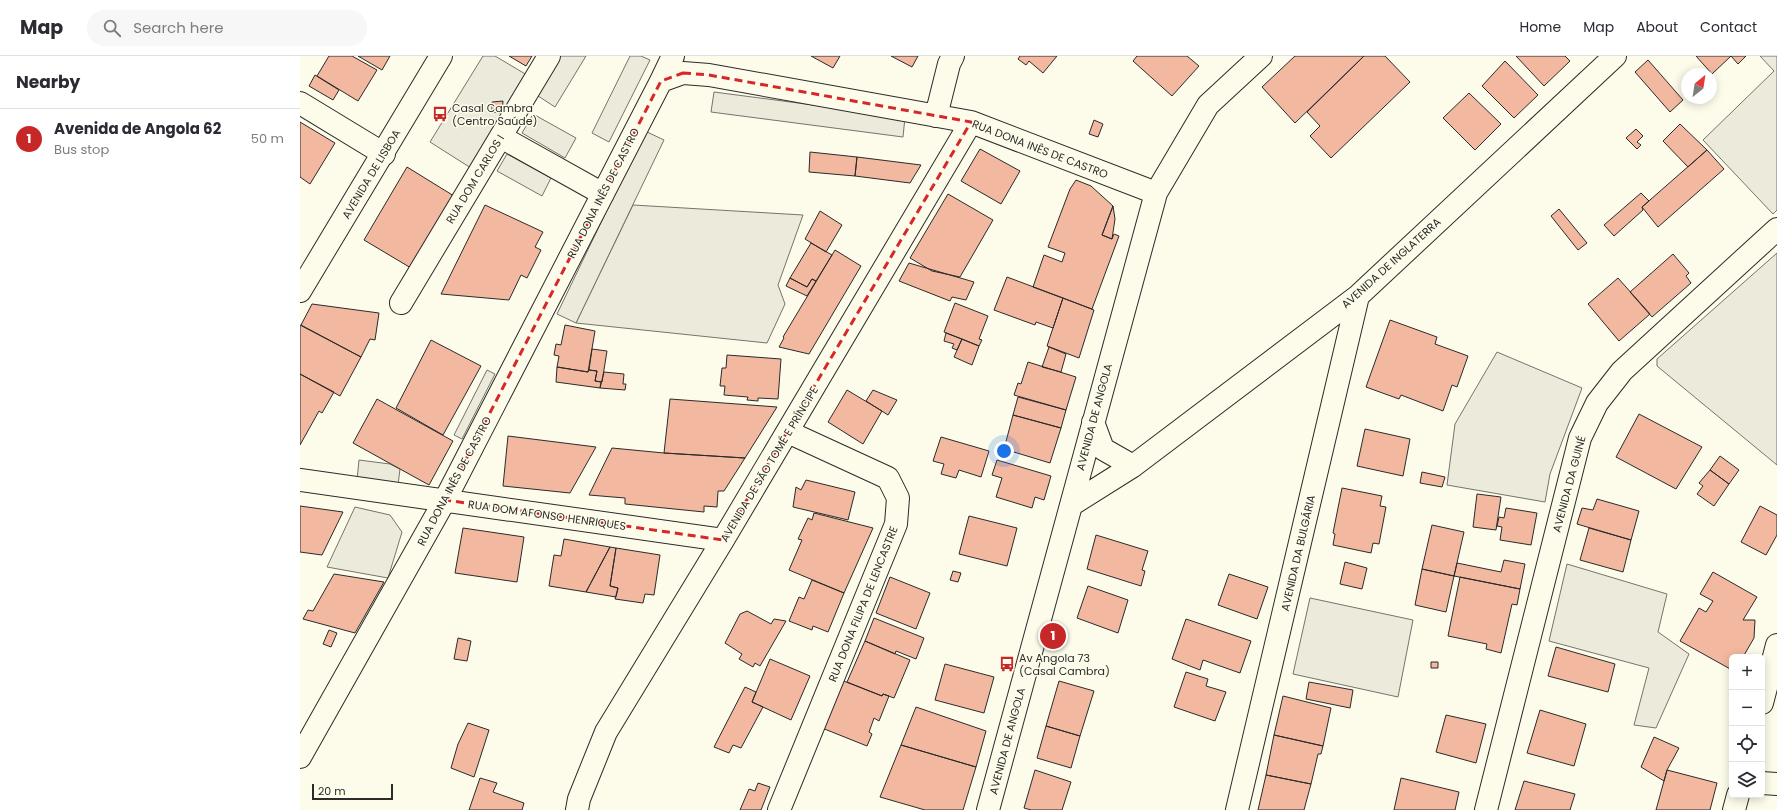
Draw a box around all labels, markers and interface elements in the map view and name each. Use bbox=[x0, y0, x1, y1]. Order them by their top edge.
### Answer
search box bbox=[87, 10, 367, 46]
text: Map bbox=[20, 14, 63, 41]
icon: search bbox=[101, 17, 123, 39]
text: Search here bbox=[133, 17, 224, 38]
text: Home bbox=[1519, 17, 1561, 37]
text: Map bbox=[1583, 17, 1614, 37]
text: About bbox=[1636, 17, 1678, 37]
text: Contact bbox=[1700, 17, 1757, 37]
north arrow bbox=[1681, 68, 1717, 104]
text: Nearby bbox=[16, 70, 80, 94]
place label: Casal Cambra (Centro Saúde) bbox=[452, 100, 538, 129]
bus stop icon: Casal Cambra (Centro Saúde) bbox=[431, 105, 449, 123]
street label: RUA DONA INÊS DE CASTRO bbox=[970, 116, 1111, 182]
text: Avenida de Angola 62 bbox=[54, 118, 221, 139]
street label: RUA DONA INÊS DE CASTRO bbox=[563, 125, 643, 261]
street label: AVENIDA DE LISBOA bbox=[338, 126, 404, 222]
text: 1 bbox=[27, 129, 31, 148]
text: 50 m bbox=[251, 129, 284, 148]
street label: RUA DOM CARLOS I bbox=[442, 131, 508, 227]
text: Bus stop bbox=[54, 140, 109, 159]
street label: AVENIDA DE INGLATERRA bbox=[1338, 214, 1445, 312]
street label: AVENIDA DE ANGOLA bbox=[1072, 361, 1116, 472]
street label: AVENIDA DE SÃO TOMÉ E PRÍNCIPE bbox=[716, 383, 822, 545]
street label: RUA DONA INÊS DE CASTRO bbox=[413, 413, 495, 549]
street label: AVENIDA DA GUINÉ bbox=[1548, 434, 1590, 534]
your location bbox=[994, 441, 1014, 461]
street label: AVENIDA DA BULGÁRIA bbox=[1277, 493, 1319, 613]
street label: RUA DOM AFONSO HENRIQUES bbox=[467, 496, 627, 534]
street label: RUA DONA FILIPA DE LENCASTRE bbox=[824, 524, 902, 684]
pin: 1 bbox=[1040, 621, 1066, 651]
place label: Av Angola 73 (Casal Cambra) bbox=[1019, 650, 1110, 679]
map controls bbox=[1729, 654, 1765, 798]
button: + bbox=[1729, 654, 1765, 690]
bus stop icon: Av Angola 73 (Casal Cambra) bbox=[998, 655, 1016, 673]
street label: AVENIDA DE ANGOLA bbox=[985, 685, 1029, 796]
button: − bbox=[1729, 690, 1765, 726]
button: locate bbox=[1729, 726, 1765, 762]
button: layers bbox=[1729, 762, 1765, 798]
scale bar bbox=[312, 782, 393, 801]
text: 20 m bbox=[318, 783, 346, 799]

